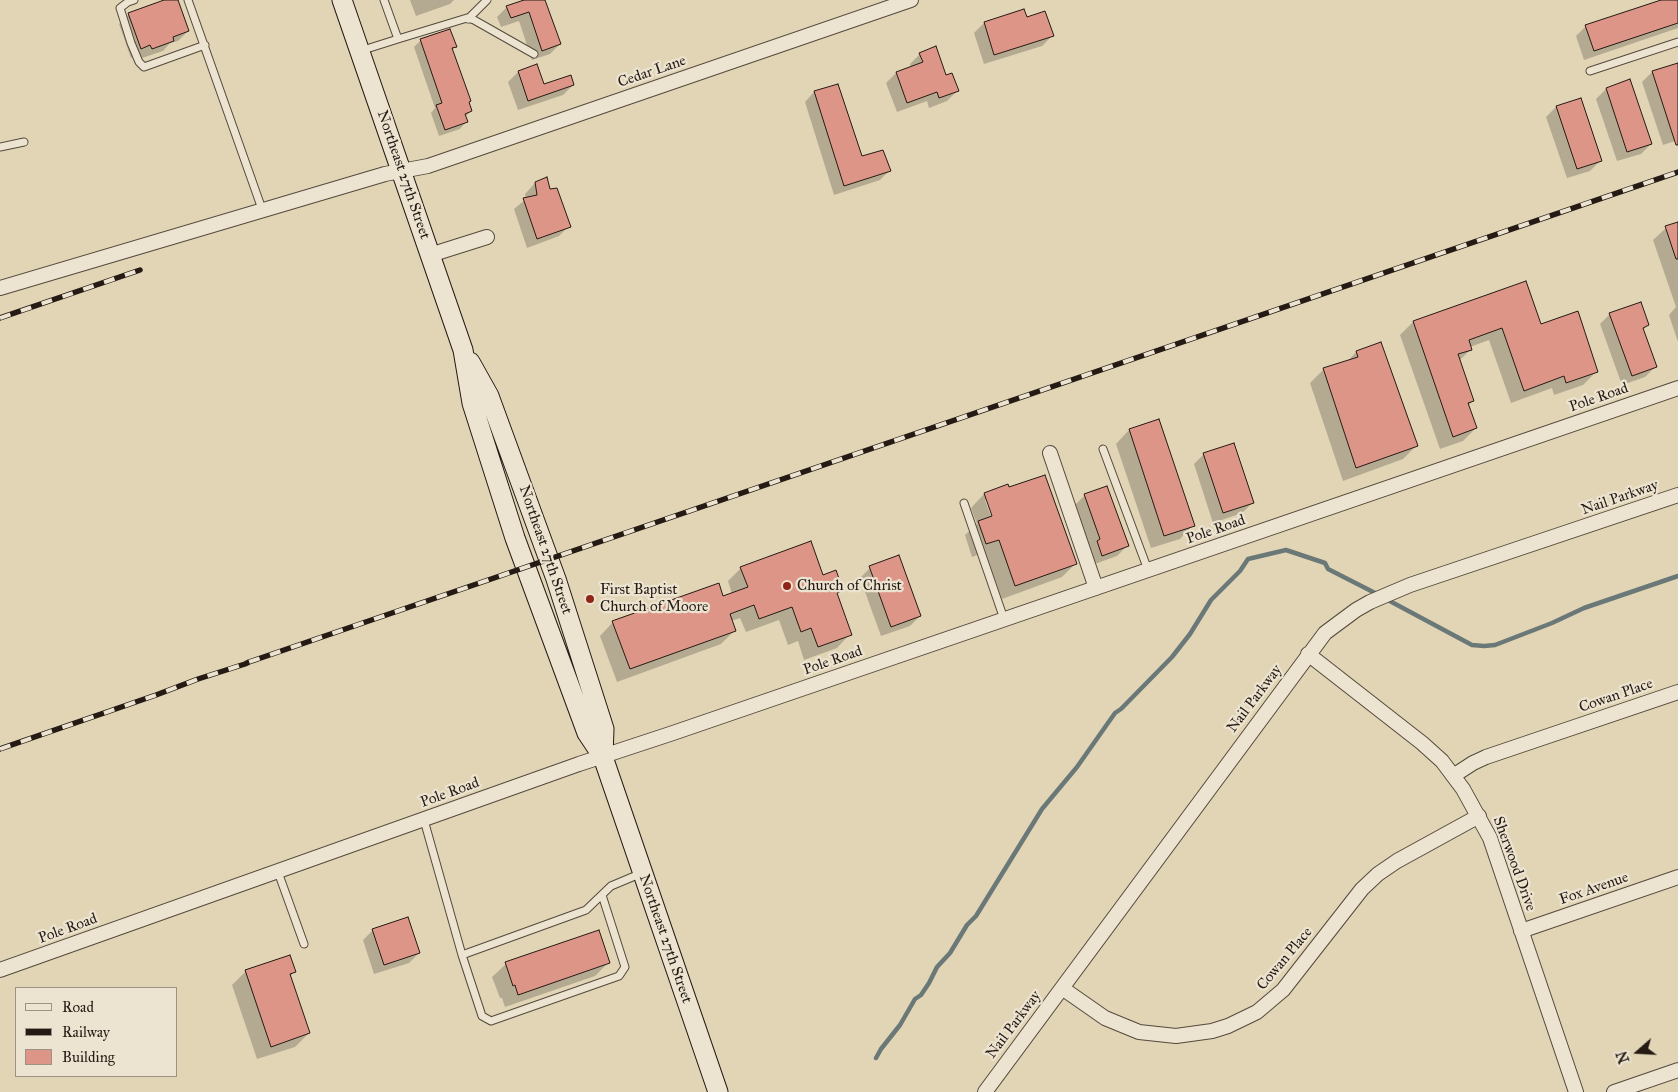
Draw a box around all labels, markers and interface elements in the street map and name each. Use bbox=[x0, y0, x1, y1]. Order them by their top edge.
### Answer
street label: Cedar Lane bbox=[616, 52, 688, 92]
street label: Northeast 27th Street bbox=[373, 108, 433, 242]
street label: Pole Road bbox=[1567, 380, 1631, 416]
street label: Nail Parkway bbox=[1579, 476, 1661, 520]
street label: Northeast 27th Street bbox=[515, 483, 575, 617]
street label: Pole Road bbox=[1184, 512, 1248, 548]
place label: Church of Christ bbox=[797, 577, 902, 595]
marker: Church of Christ bbox=[781, 580, 793, 592]
place label: First Baptist Church of Moore bbox=[600, 581, 708, 616]
marker: First Baptist Church of Moore bbox=[584, 593, 596, 605]
street label: Pole Road bbox=[801, 643, 865, 679]
street label: Nail Parkway bbox=[1224, 662, 1286, 736]
street label: Cowan Place bbox=[1577, 675, 1655, 717]
street label: Pole Road bbox=[418, 774, 482, 812]
street label: Sherwood Drive bbox=[1489, 814, 1539, 914]
street label: Fox Avenue bbox=[1557, 869, 1631, 909]
street label: Northeast 27th Street bbox=[635, 872, 695, 1006]
street label: Pole Road bbox=[36, 910, 100, 948]
street label: Cowan Place bbox=[1253, 924, 1317, 994]
legend bbox=[15, 987, 178, 1077]
street label: Nail Parkway bbox=[983, 988, 1045, 1062]
text: Road bbox=[62, 998, 94, 1016]
text: Railway bbox=[62, 1023, 110, 1041]
north arrow bbox=[1613, 1027, 1663, 1077]
text: Building bbox=[62, 1048, 115, 1066]
text: N bbox=[1613, 1049, 1633, 1065]

